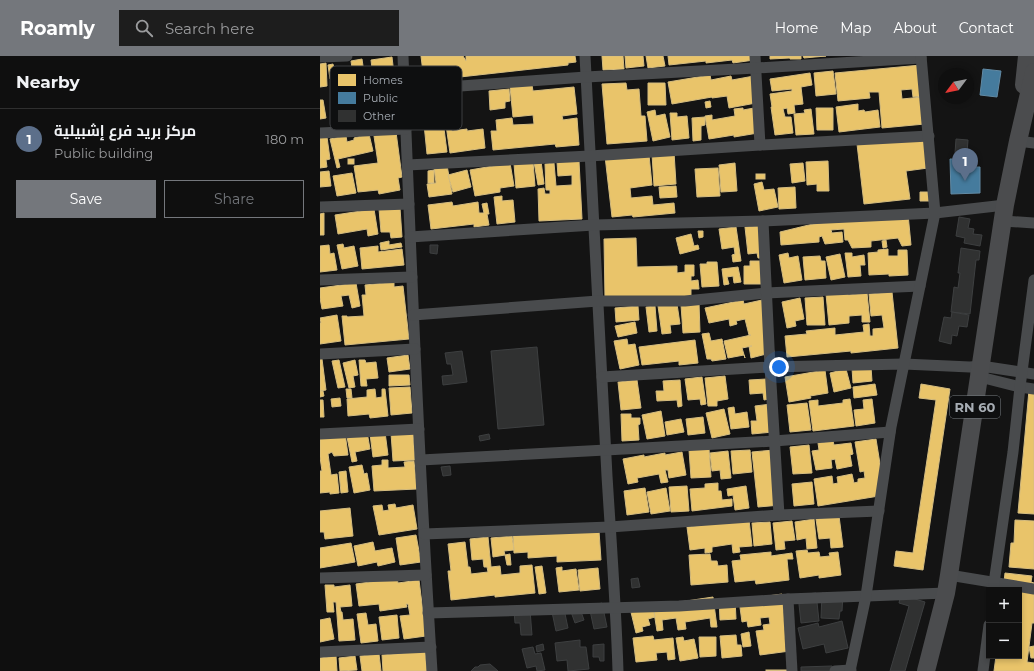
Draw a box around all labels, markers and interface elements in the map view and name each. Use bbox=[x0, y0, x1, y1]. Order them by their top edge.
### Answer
search box bbox=[119, 10, 399, 46]
text: Roamly bbox=[20, 17, 95, 40]
icon: search bbox=[133, 17, 155, 39]
text: Search here bbox=[165, 19, 254, 38]
text: Home bbox=[775, 19, 818, 37]
text: Map bbox=[840, 19, 871, 37]
text: About bbox=[893, 19, 937, 37]
text: Contact bbox=[959, 19, 1014, 37]
legend bbox=[330, 66, 462, 130]
north arrow bbox=[938, 68, 974, 104]
text: Nearby bbox=[16, 72, 80, 92]
text: Homes bbox=[363, 73, 403, 87]
text: Public bbox=[363, 91, 398, 105]
text: Other bbox=[363, 109, 395, 123]
text: مركز بريد فرع إشبيلية bbox=[54, 121, 196, 140]
text: 1 bbox=[26, 131, 32, 147]
text: 180 m bbox=[265, 131, 304, 147]
text: Public building bbox=[54, 145, 153, 161]
pin: 1 bbox=[952, 148, 978, 181]
button: Save bbox=[16, 180, 156, 218]
button: Share bbox=[164, 180, 304, 218]
your location bbox=[769, 357, 789, 377]
road number: RN 60 bbox=[950, 396, 1000, 418]
map controls bbox=[986, 587, 1022, 659]
button: + bbox=[986, 587, 1022, 623]
button: − bbox=[986, 623, 1022, 659]

